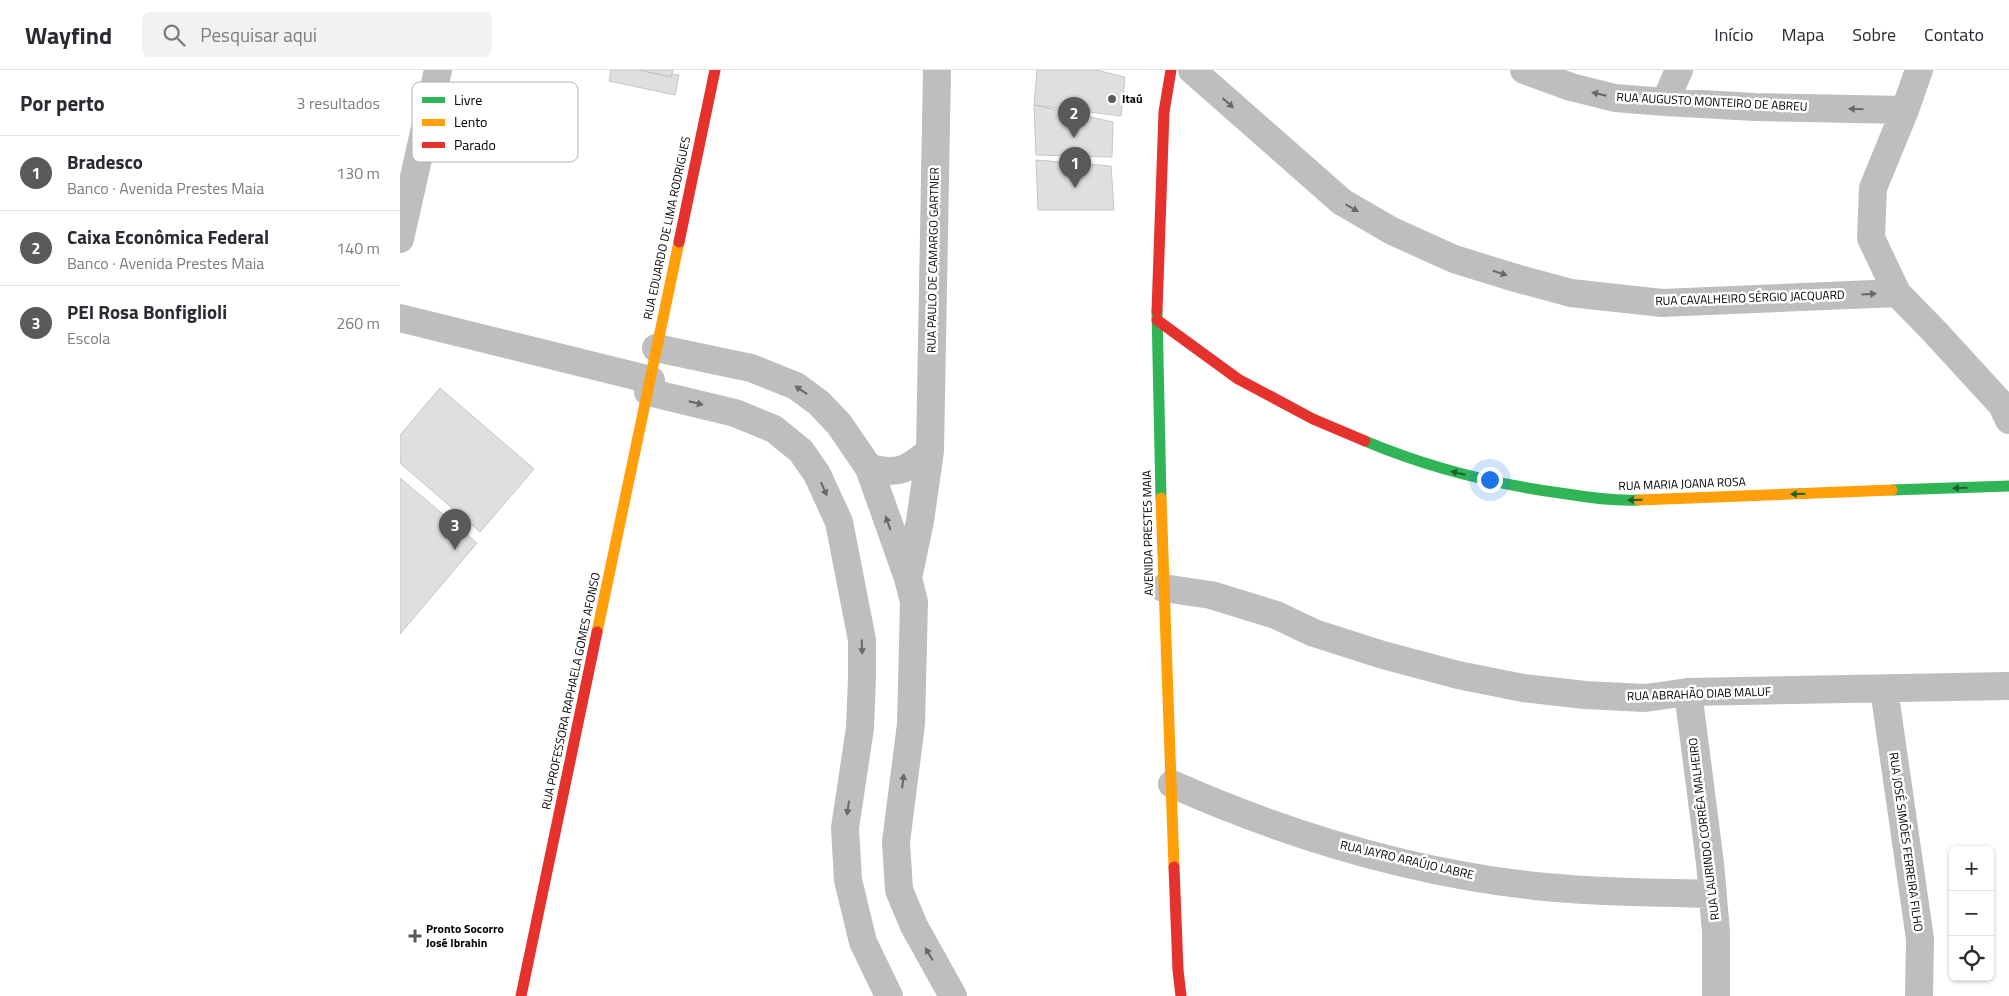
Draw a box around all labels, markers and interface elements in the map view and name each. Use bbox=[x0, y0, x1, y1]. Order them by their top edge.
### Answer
search box bbox=[142, 12, 492, 57]
text: Wayfind bbox=[25, 17, 112, 53]
text: Pesquisar aqui bbox=[200, 20, 317, 49]
icon: search bbox=[160, 21, 188, 49]
text: Início bbox=[1714, 21, 1754, 48]
text: Mapa bbox=[1782, 21, 1824, 48]
text: Sobre bbox=[1852, 21, 1896, 48]
text: Contato bbox=[1924, 21, 1984, 48]
legend bbox=[412, 82, 578, 162]
text: Por perto bbox=[20, 87, 105, 119]
street label: RUA AUGUSTO MONTEIRO DE ABREU bbox=[1616, 87, 1808, 116]
text: Livre bbox=[454, 89, 482, 110]
place label: Itaú bbox=[1122, 89, 1143, 108]
one-way arrow bbox=[1592, 90, 1607, 98]
text: 3 resultados bbox=[296, 91, 380, 115]
marker: Itaú bbox=[1106, 93, 1118, 105]
pin: 2 bbox=[1058, 97, 1090, 138]
one-way arrow bbox=[1222, 97, 1235, 108]
one-way arrow bbox=[1848, 105, 1864, 113]
text: Lento bbox=[454, 111, 488, 132]
text: Parado bbox=[454, 134, 496, 155]
street label: RUA EDUARDO DE LIMA RODRIGUES bbox=[638, 135, 695, 321]
text: Bradesco bbox=[67, 147, 143, 176]
pin: 1 bbox=[1059, 147, 1091, 188]
text: 1 bbox=[32, 161, 40, 185]
text: 130 m bbox=[336, 161, 380, 185]
street label: RUA PAULO DE CAMARGO GARTNER bbox=[921, 167, 944, 353]
text: Banco · Avenida Prestes Maia bbox=[67, 176, 264, 200]
one-way arrow bbox=[1345, 203, 1358, 212]
text: Caixa Econômica Federal bbox=[67, 222, 269, 251]
text: 2 bbox=[32, 236, 40, 260]
text: 140 m bbox=[336, 236, 380, 260]
text: Banco · Avenida Prestes Maia bbox=[67, 251, 264, 275]
one-way arrow bbox=[1492, 270, 1507, 278]
street label: RUA CAVALHEIRO SÉRGIO JACQUARD bbox=[1655, 285, 1845, 310]
one-way arrow bbox=[1861, 290, 1877, 298]
text: PEI Rosa Bonfiglioli bbox=[67, 297, 227, 326]
text: 3 bbox=[32, 311, 40, 335]
text: 260 m bbox=[336, 311, 380, 335]
text: Escola bbox=[67, 326, 110, 350]
one-way arrow bbox=[794, 385, 807, 395]
one-way arrow bbox=[688, 399, 703, 407]
your location bbox=[1477, 467, 1503, 493]
one-way arrow bbox=[1451, 469, 1466, 477]
street label: AVENIDA PRESTES MAIA bbox=[1137, 470, 1158, 596]
street label: RUA MARIA JOANA ROSA bbox=[1618, 472, 1746, 495]
one-way arrow bbox=[820, 482, 828, 496]
one-way arrow bbox=[1952, 484, 1968, 492]
one-way arrow bbox=[1790, 490, 1806, 498]
one-way arrow bbox=[1627, 496, 1643, 504]
pin: 3 bbox=[439, 509, 471, 550]
one-way arrow bbox=[884, 515, 891, 530]
street label: RUA PROFESSORA RAPHAELA GOMES AFONSO bbox=[536, 570, 605, 811]
one-way arrow bbox=[858, 639, 866, 655]
street label: RUA ABRAHÃO DIAB MALUF bbox=[1627, 681, 1771, 706]
street label: RUA LAURINDO CORRÊA MALHEIRO bbox=[1683, 737, 1724, 921]
street label: RUA JOSÉ SIMÕES FERREIRA FILHO bbox=[1885, 751, 1928, 933]
one-way arrow bbox=[899, 773, 907, 789]
one-way arrow bbox=[844, 800, 852, 816]
street label: RUA JAYRO ARAÚJO LABRE bbox=[1338, 835, 1476, 884]
map controls bbox=[1949, 846, 1994, 981]
button: + bbox=[1949, 846, 1994, 891]
button: − bbox=[1949, 891, 1994, 936]
place label: Pronto Socorro José Ibrahin bbox=[426, 919, 504, 952]
marker: Pronto Socorro José Ibrahin bbox=[408, 929, 422, 943]
button: locate bbox=[1949, 936, 1994, 981]
one-way arrow bbox=[925, 946, 933, 961]

